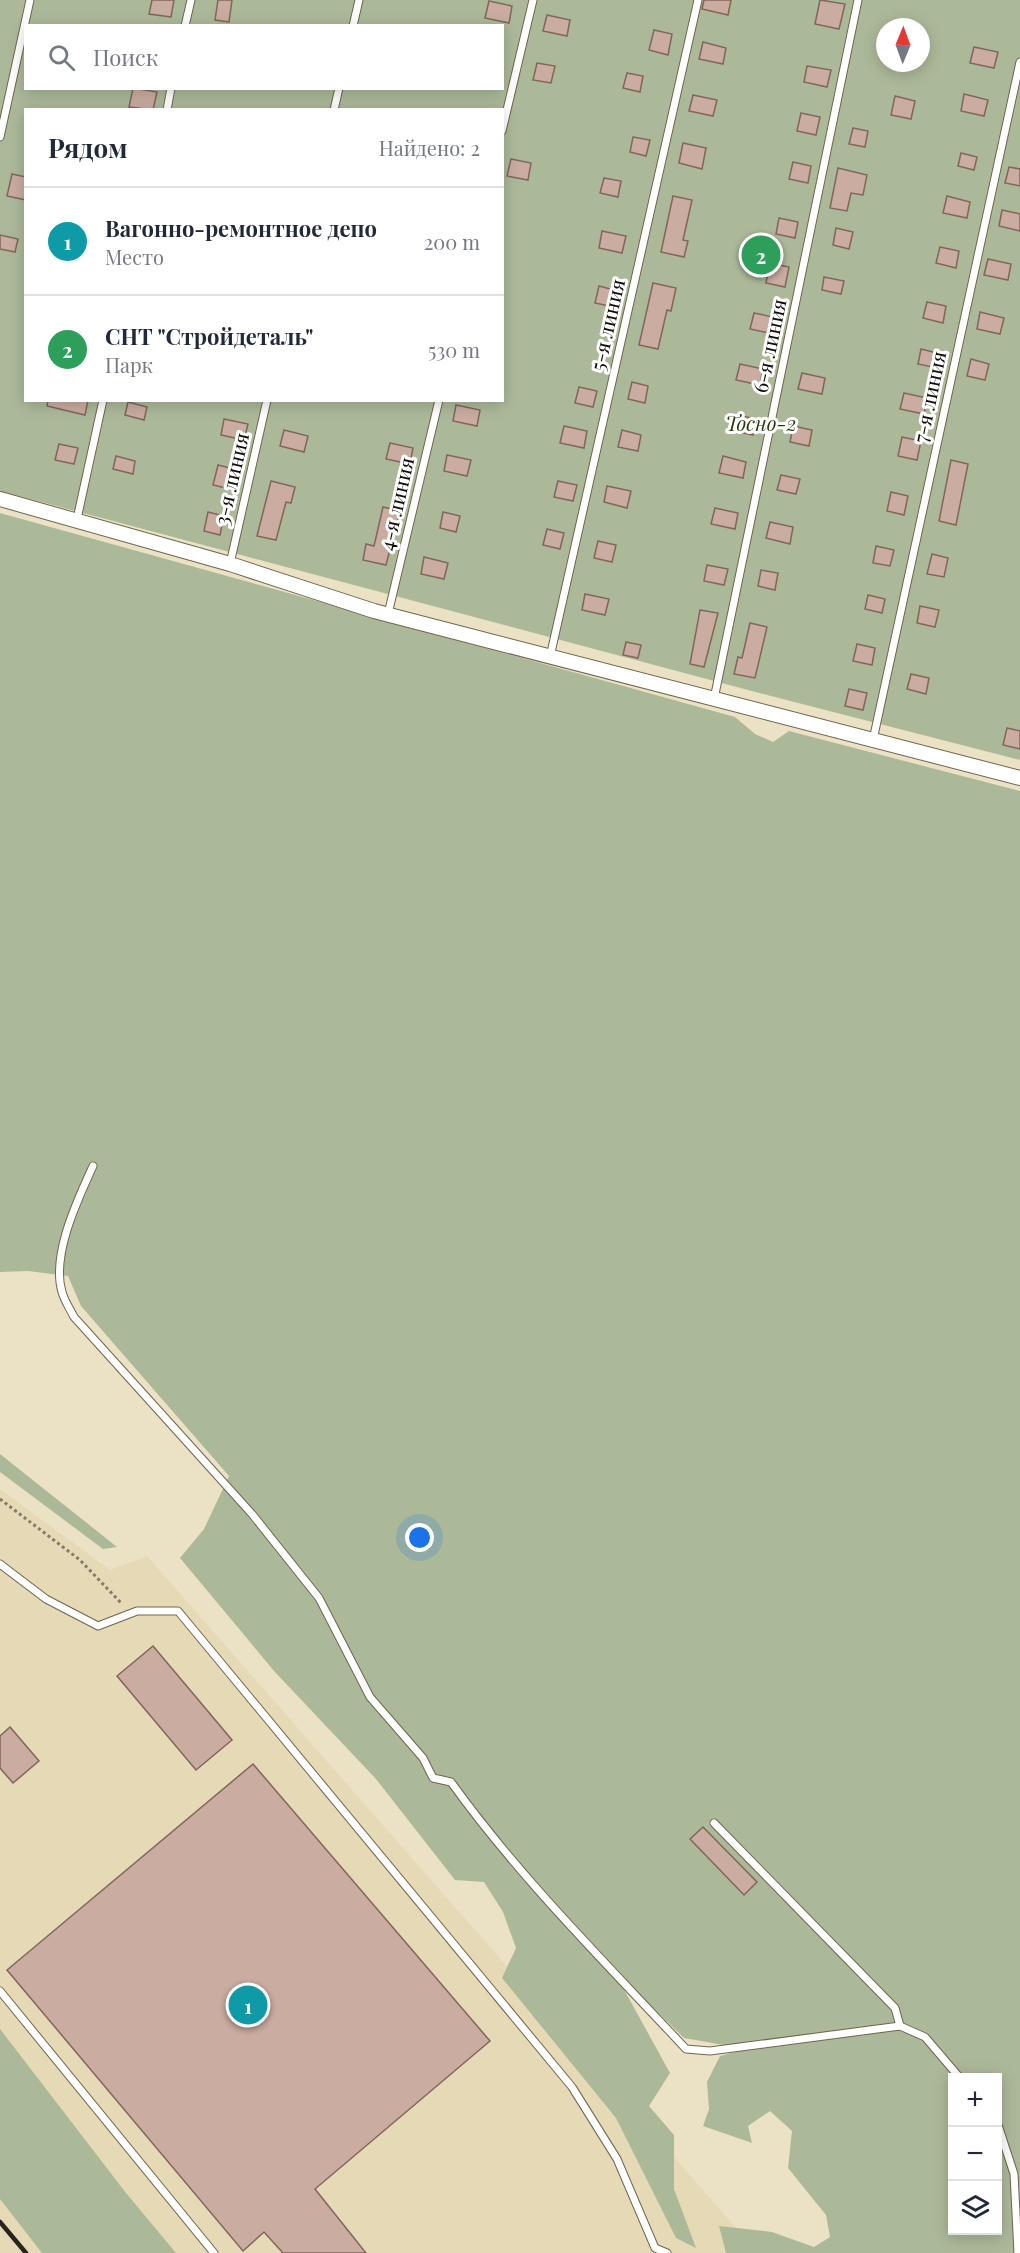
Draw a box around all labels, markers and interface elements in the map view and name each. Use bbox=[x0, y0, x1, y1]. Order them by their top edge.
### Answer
north arrow bbox=[876, 18, 930, 72]
search box bbox=[24, 24, 504, 90]
icon: search bbox=[45, 41, 78, 74]
text: Поиск bbox=[93, 42, 158, 72]
text: Рядом bbox=[48, 130, 127, 165]
text: Найдено: 2 bbox=[379, 134, 480, 161]
text: Вагонно-ремонтное депо bbox=[105, 213, 377, 243]
text: 1 bbox=[64, 228, 71, 255]
text: 200 m bbox=[424, 228, 480, 255]
pin: 2 bbox=[742, 232, 780, 278]
text: Место bbox=[105, 243, 164, 270]
street label: 5-я линия bbox=[583, 276, 630, 373]
street label: 6-я линия bbox=[745, 296, 792, 395]
text: СНТ "Стройдеталь" bbox=[105, 321, 313, 351]
text: 2 bbox=[62, 336, 73, 363]
text: 530 m bbox=[428, 336, 480, 363]
street label: 7-я линия bbox=[906, 348, 951, 445]
text: Парк bbox=[105, 351, 153, 378]
park label: Тосно-2 bbox=[725, 409, 797, 436]
street label: 3-я линия bbox=[207, 430, 254, 527]
street label: 4-я линия bbox=[372, 454, 419, 553]
your location bbox=[405, 1523, 434, 1552]
pin: 1 bbox=[228, 1982, 268, 2028]
map controls bbox=[948, 2073, 1002, 2235]
button: + bbox=[948, 2073, 1002, 2127]
button: − bbox=[948, 2127, 1002, 2181]
button: layers bbox=[948, 2181, 1002, 2235]

